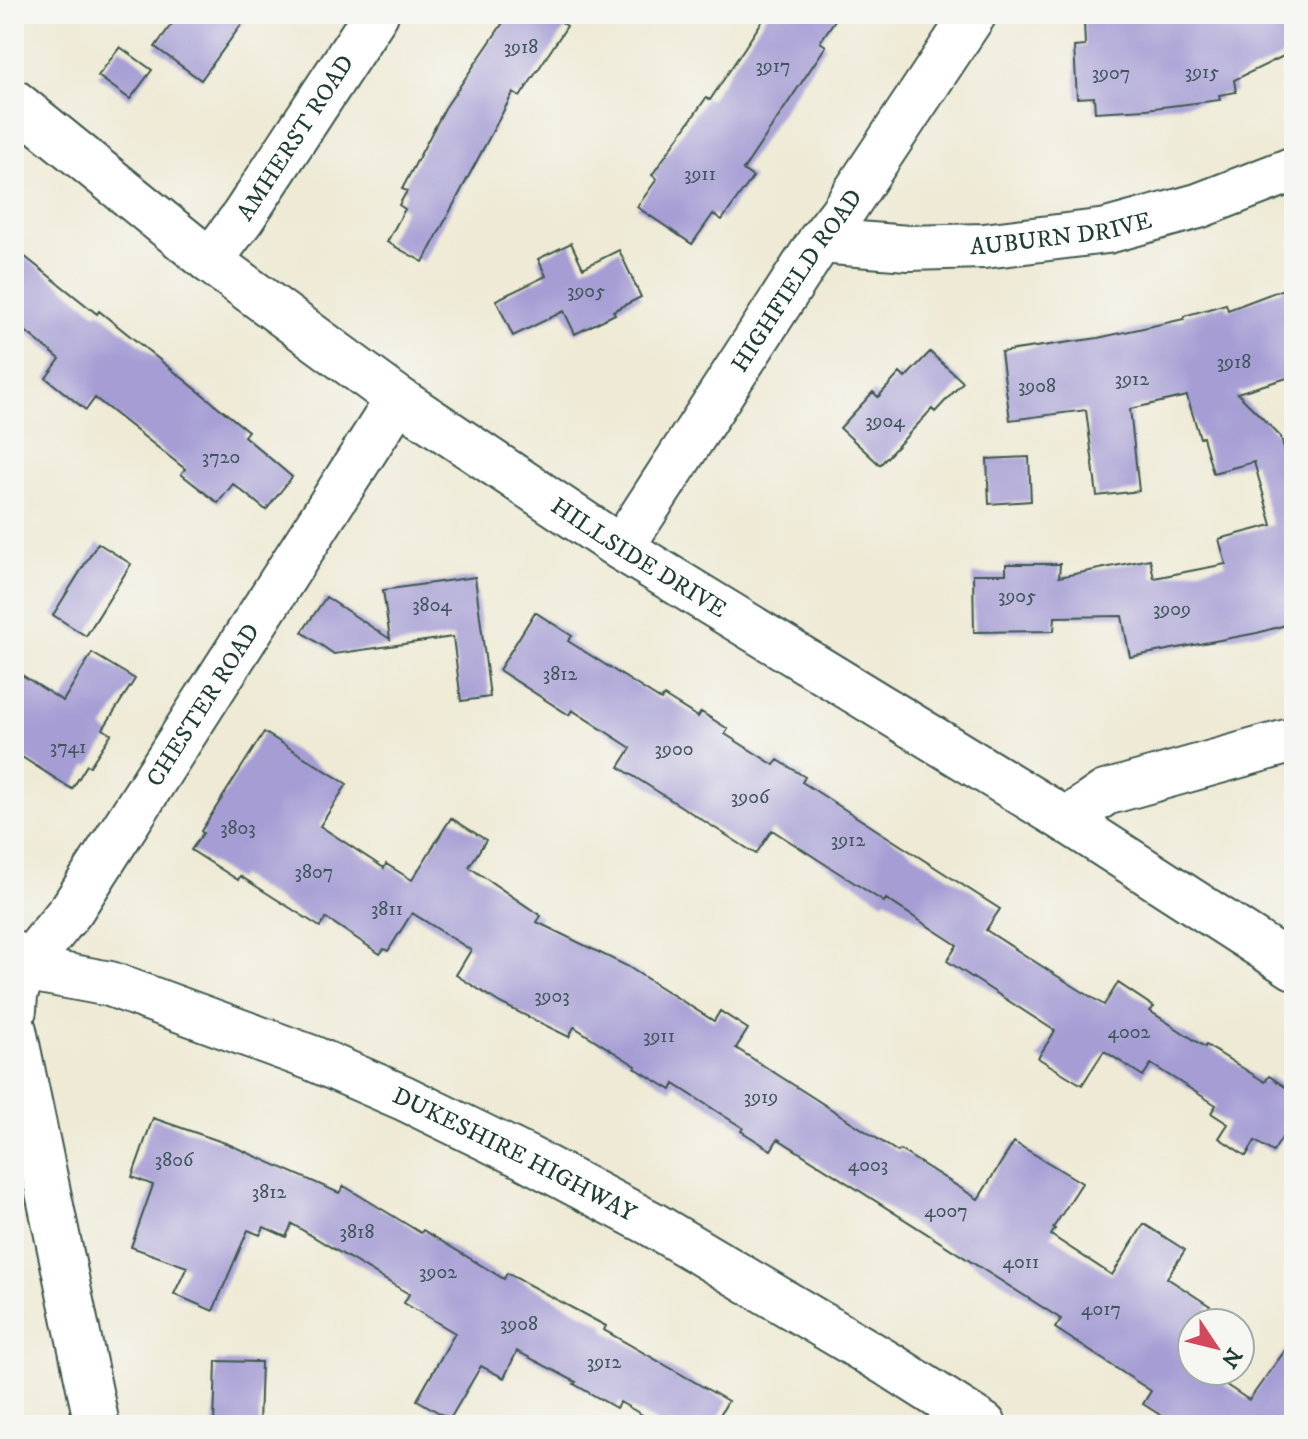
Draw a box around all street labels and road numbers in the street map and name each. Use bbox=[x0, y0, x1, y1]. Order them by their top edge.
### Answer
street label: AMHERST ROAD bbox=[231, 50, 361, 227]
street label: HIGHFIELD ROAD bbox=[725, 184, 869, 378]
street label: AUBURN DRIVE bbox=[970, 205, 1155, 262]
street label: HILLSIDE DRIVE bbox=[545, 491, 732, 625]
street label: CHESTER ROAD bbox=[140, 618, 267, 792]
street label: DUKESHIRE HIGHWAY bbox=[388, 1081, 642, 1229]

